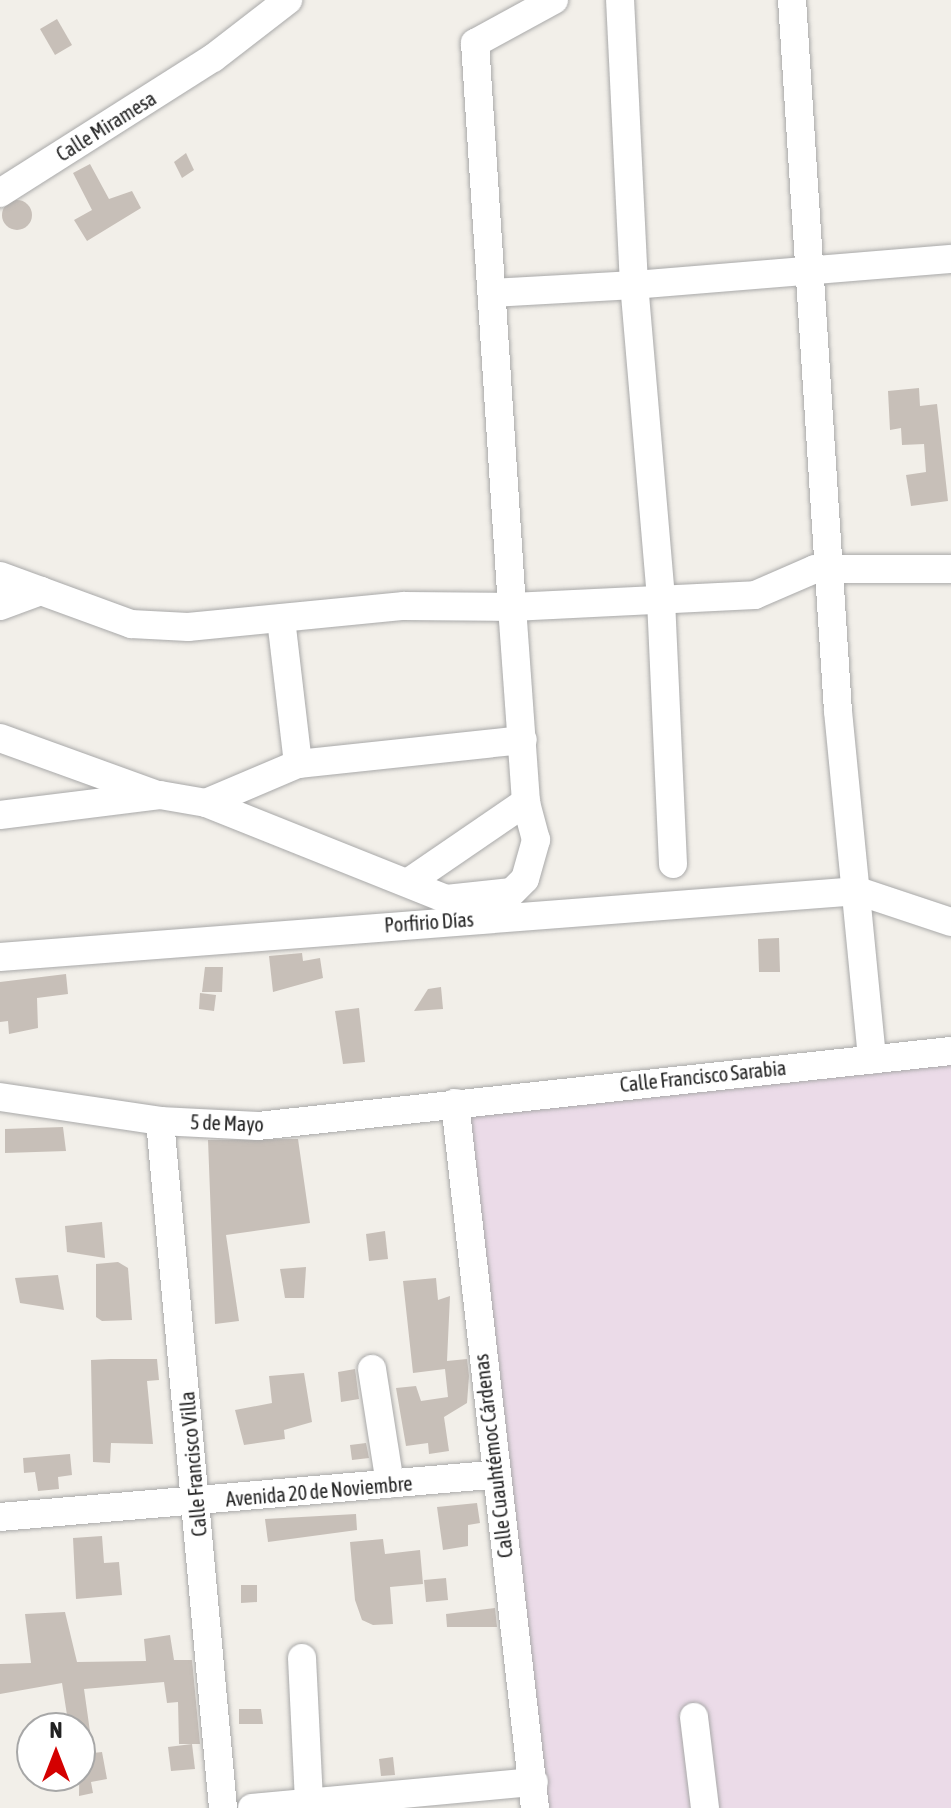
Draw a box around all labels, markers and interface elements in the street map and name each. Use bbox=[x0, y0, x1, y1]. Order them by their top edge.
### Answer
street label: Calle Miramesa bbox=[52, 86, 160, 166]
street label: Porfirio Días bbox=[383, 907, 475, 937]
street label: Calle Francisco Sarabia bbox=[619, 1055, 787, 1097]
street label: 5 de Mayo bbox=[190, 1110, 264, 1136]
street label: Calle Cuauhtémoc Cárdenas bbox=[469, 1353, 517, 1559]
street label: Calle Francisco Villa bbox=[175, 1390, 211, 1538]
street label: Avenida 20 de Noviembre bbox=[225, 1471, 413, 1511]
north arrow bbox=[16, 1712, 96, 1792]
text: N bbox=[50, 1717, 62, 1743]

